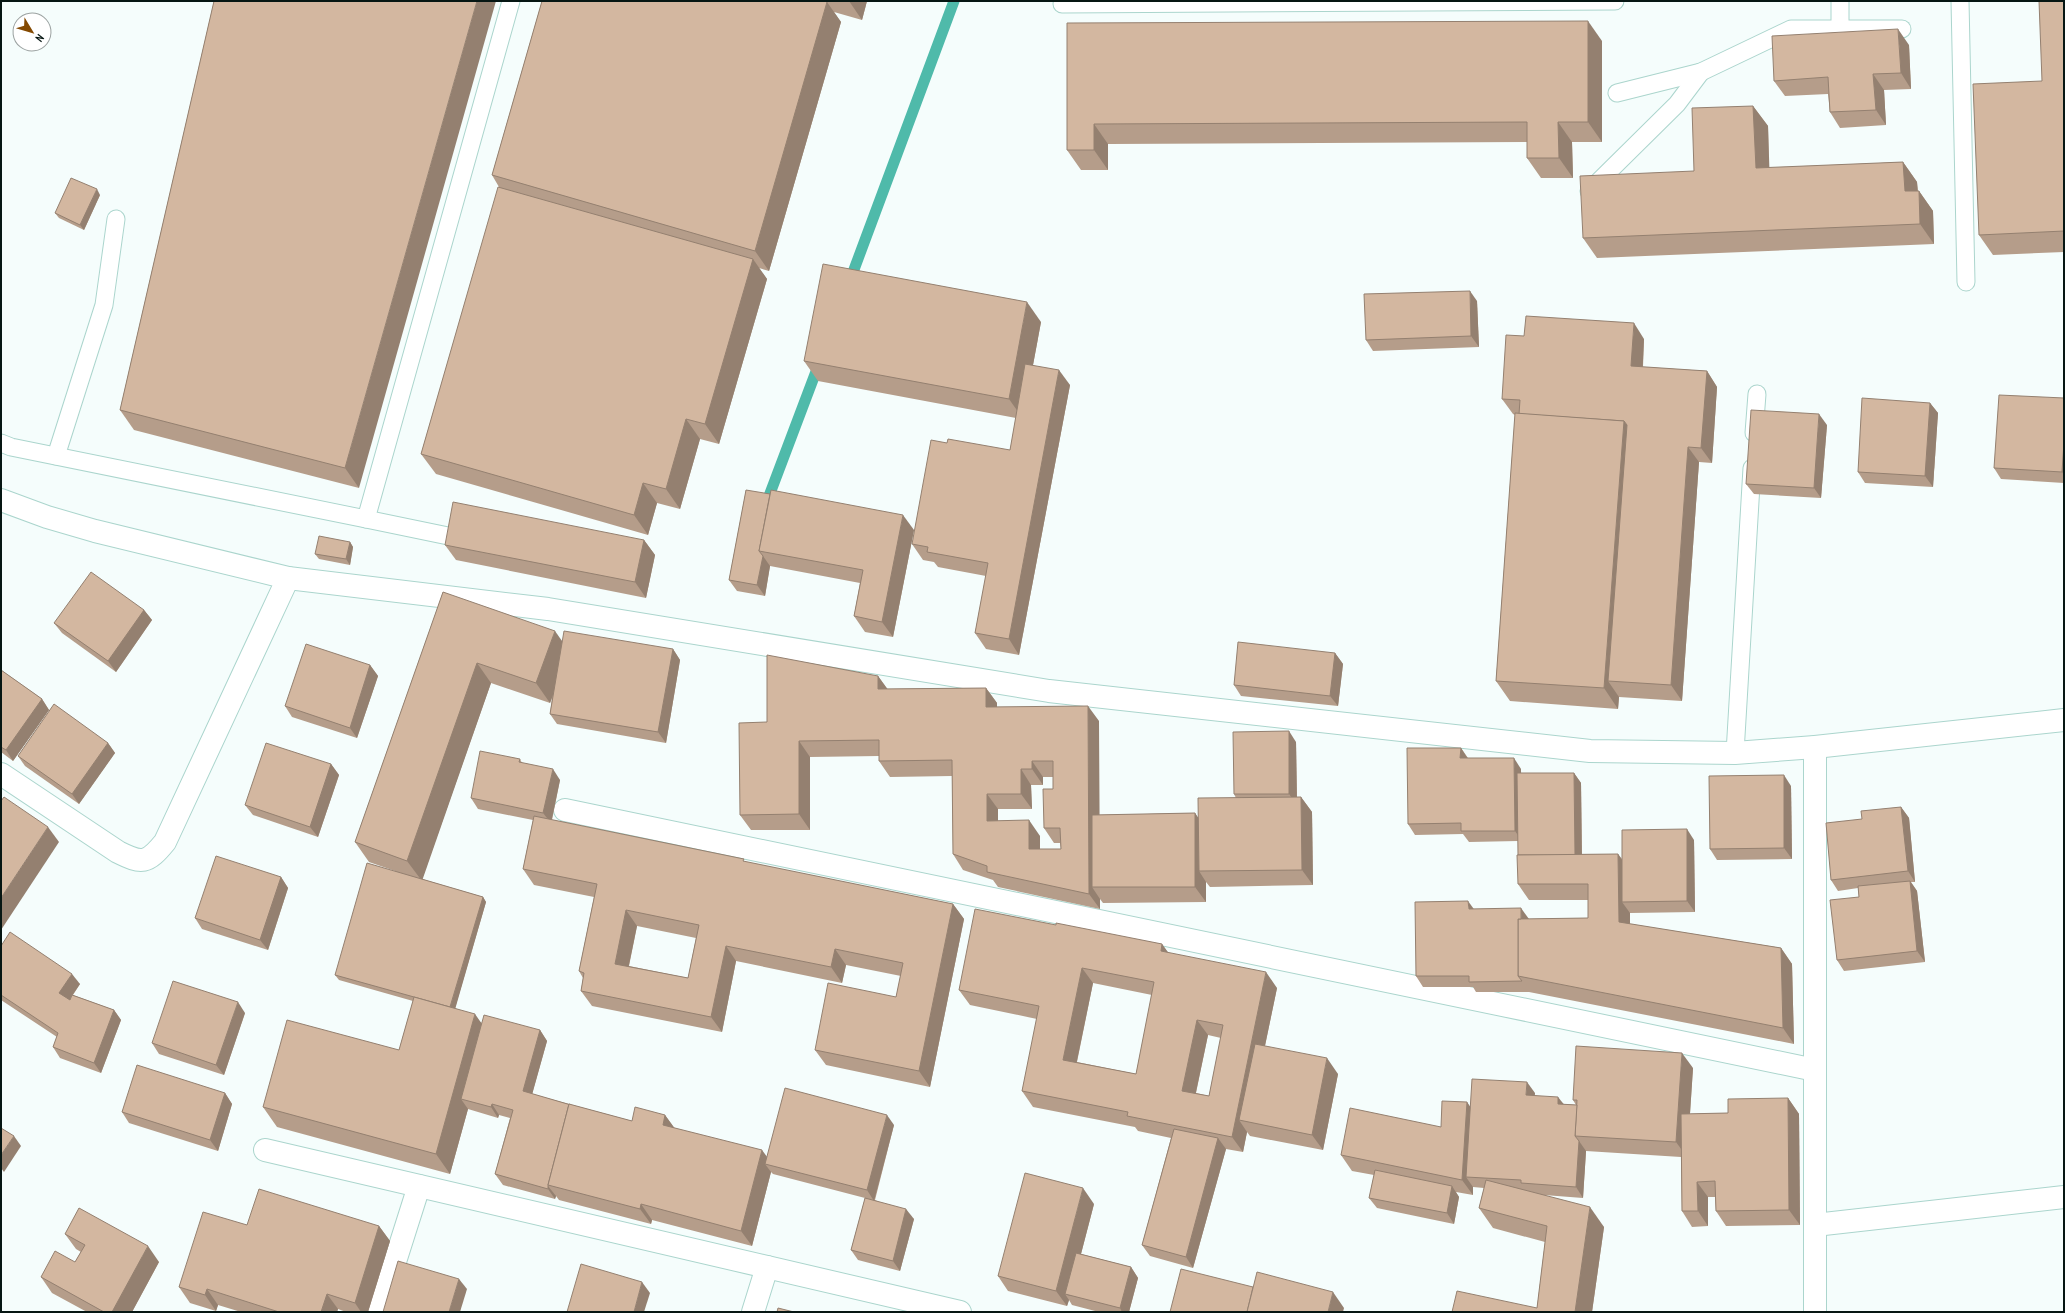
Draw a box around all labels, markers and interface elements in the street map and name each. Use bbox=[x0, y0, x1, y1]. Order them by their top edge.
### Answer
north arrow bbox=[12, 12, 52, 52]
text: N bbox=[33, 32, 47, 45]

